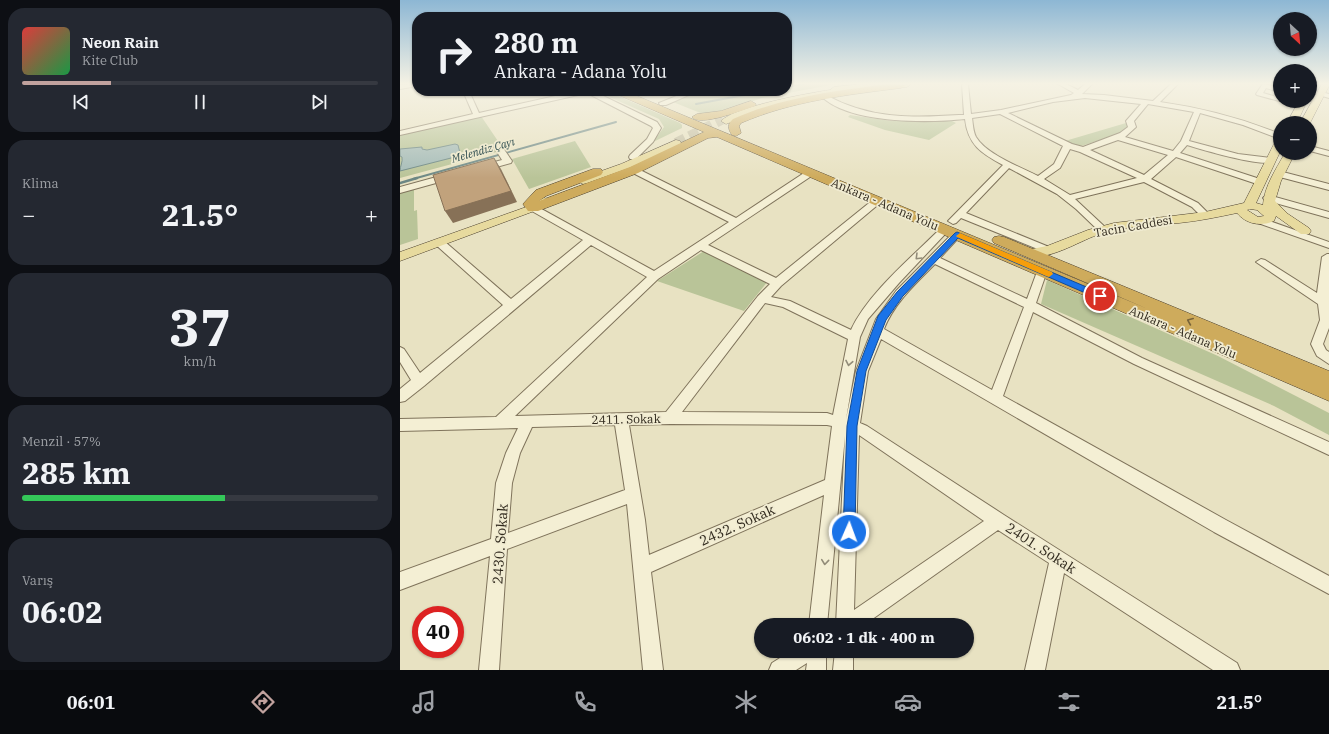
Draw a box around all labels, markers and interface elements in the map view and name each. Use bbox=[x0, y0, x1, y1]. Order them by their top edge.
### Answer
north arrow bbox=[1273, 12, 1317, 56]
map controls bbox=[1273, 12, 1317, 160]
text: 280 m bbox=[494, 24, 578, 61]
icon: right bbox=[428, 28, 480, 80]
text: Neon Rain bbox=[82, 33, 159, 52]
text: Kite Club bbox=[82, 52, 138, 69]
text: Ankara - Adana Yolu bbox=[494, 60, 667, 83]
button: + bbox=[1273, 64, 1317, 108]
icon: previous bbox=[70, 91, 92, 113]
icon: pause bbox=[189, 91, 211, 113]
icon: next bbox=[308, 91, 330, 113]
button: − bbox=[1273, 116, 1317, 160]
water label: Melendiz Çayı bbox=[449, 134, 517, 166]
text: Klima bbox=[22, 175, 59, 192]
street label: Ankara - Adana Yolu bbox=[829, 175, 941, 234]
text: 21.5° bbox=[162, 195, 238, 234]
text: − bbox=[22, 200, 35, 229]
text: + bbox=[365, 200, 378, 229]
street label: Tacin Caddesi bbox=[1093, 212, 1174, 240]
one-way arrow bbox=[915, 252, 923, 260]
pin bbox=[1083, 279, 1117, 313]
icon: arrive bbox=[1089, 285, 1111, 307]
text: 37 bbox=[169, 293, 231, 360]
street label: Ankara - Adana Yolu bbox=[1127, 303, 1239, 362]
one-way arrow bbox=[1186, 317, 1193, 325]
text: km/h bbox=[184, 353, 216, 370]
one-way arrow bbox=[845, 360, 854, 367]
street label: 2411. Sokak bbox=[591, 411, 661, 427]
text: Menzil · 57% bbox=[22, 433, 101, 450]
text: 285 km bbox=[22, 453, 131, 492]
street label: 2432. Sokak bbox=[696, 500, 778, 550]
street label: 2430. Sokak bbox=[488, 502, 512, 585]
position arrow bbox=[828, 511, 870, 553]
street label: 2401. Sokak bbox=[1002, 518, 1080, 578]
one-way arrow bbox=[821, 559, 830, 565]
text: Varış bbox=[22, 572, 53, 589]
text: 06:02 bbox=[22, 592, 103, 631]
speed limit sign: 40 bbox=[412, 606, 464, 658]
text: 06:02 · 1 dk · 400 m bbox=[793, 628, 935, 647]
icon: directions bbox=[249, 688, 277, 716]
icon: music bbox=[410, 688, 438, 716]
icon: phone bbox=[571, 688, 599, 716]
icon: climate bbox=[732, 688, 760, 716]
icon: car bbox=[894, 688, 922, 716]
icon: filters bbox=[1055, 688, 1083, 716]
text: 06:01 bbox=[67, 691, 115, 714]
text: 21.5° bbox=[1216, 691, 1262, 714]

